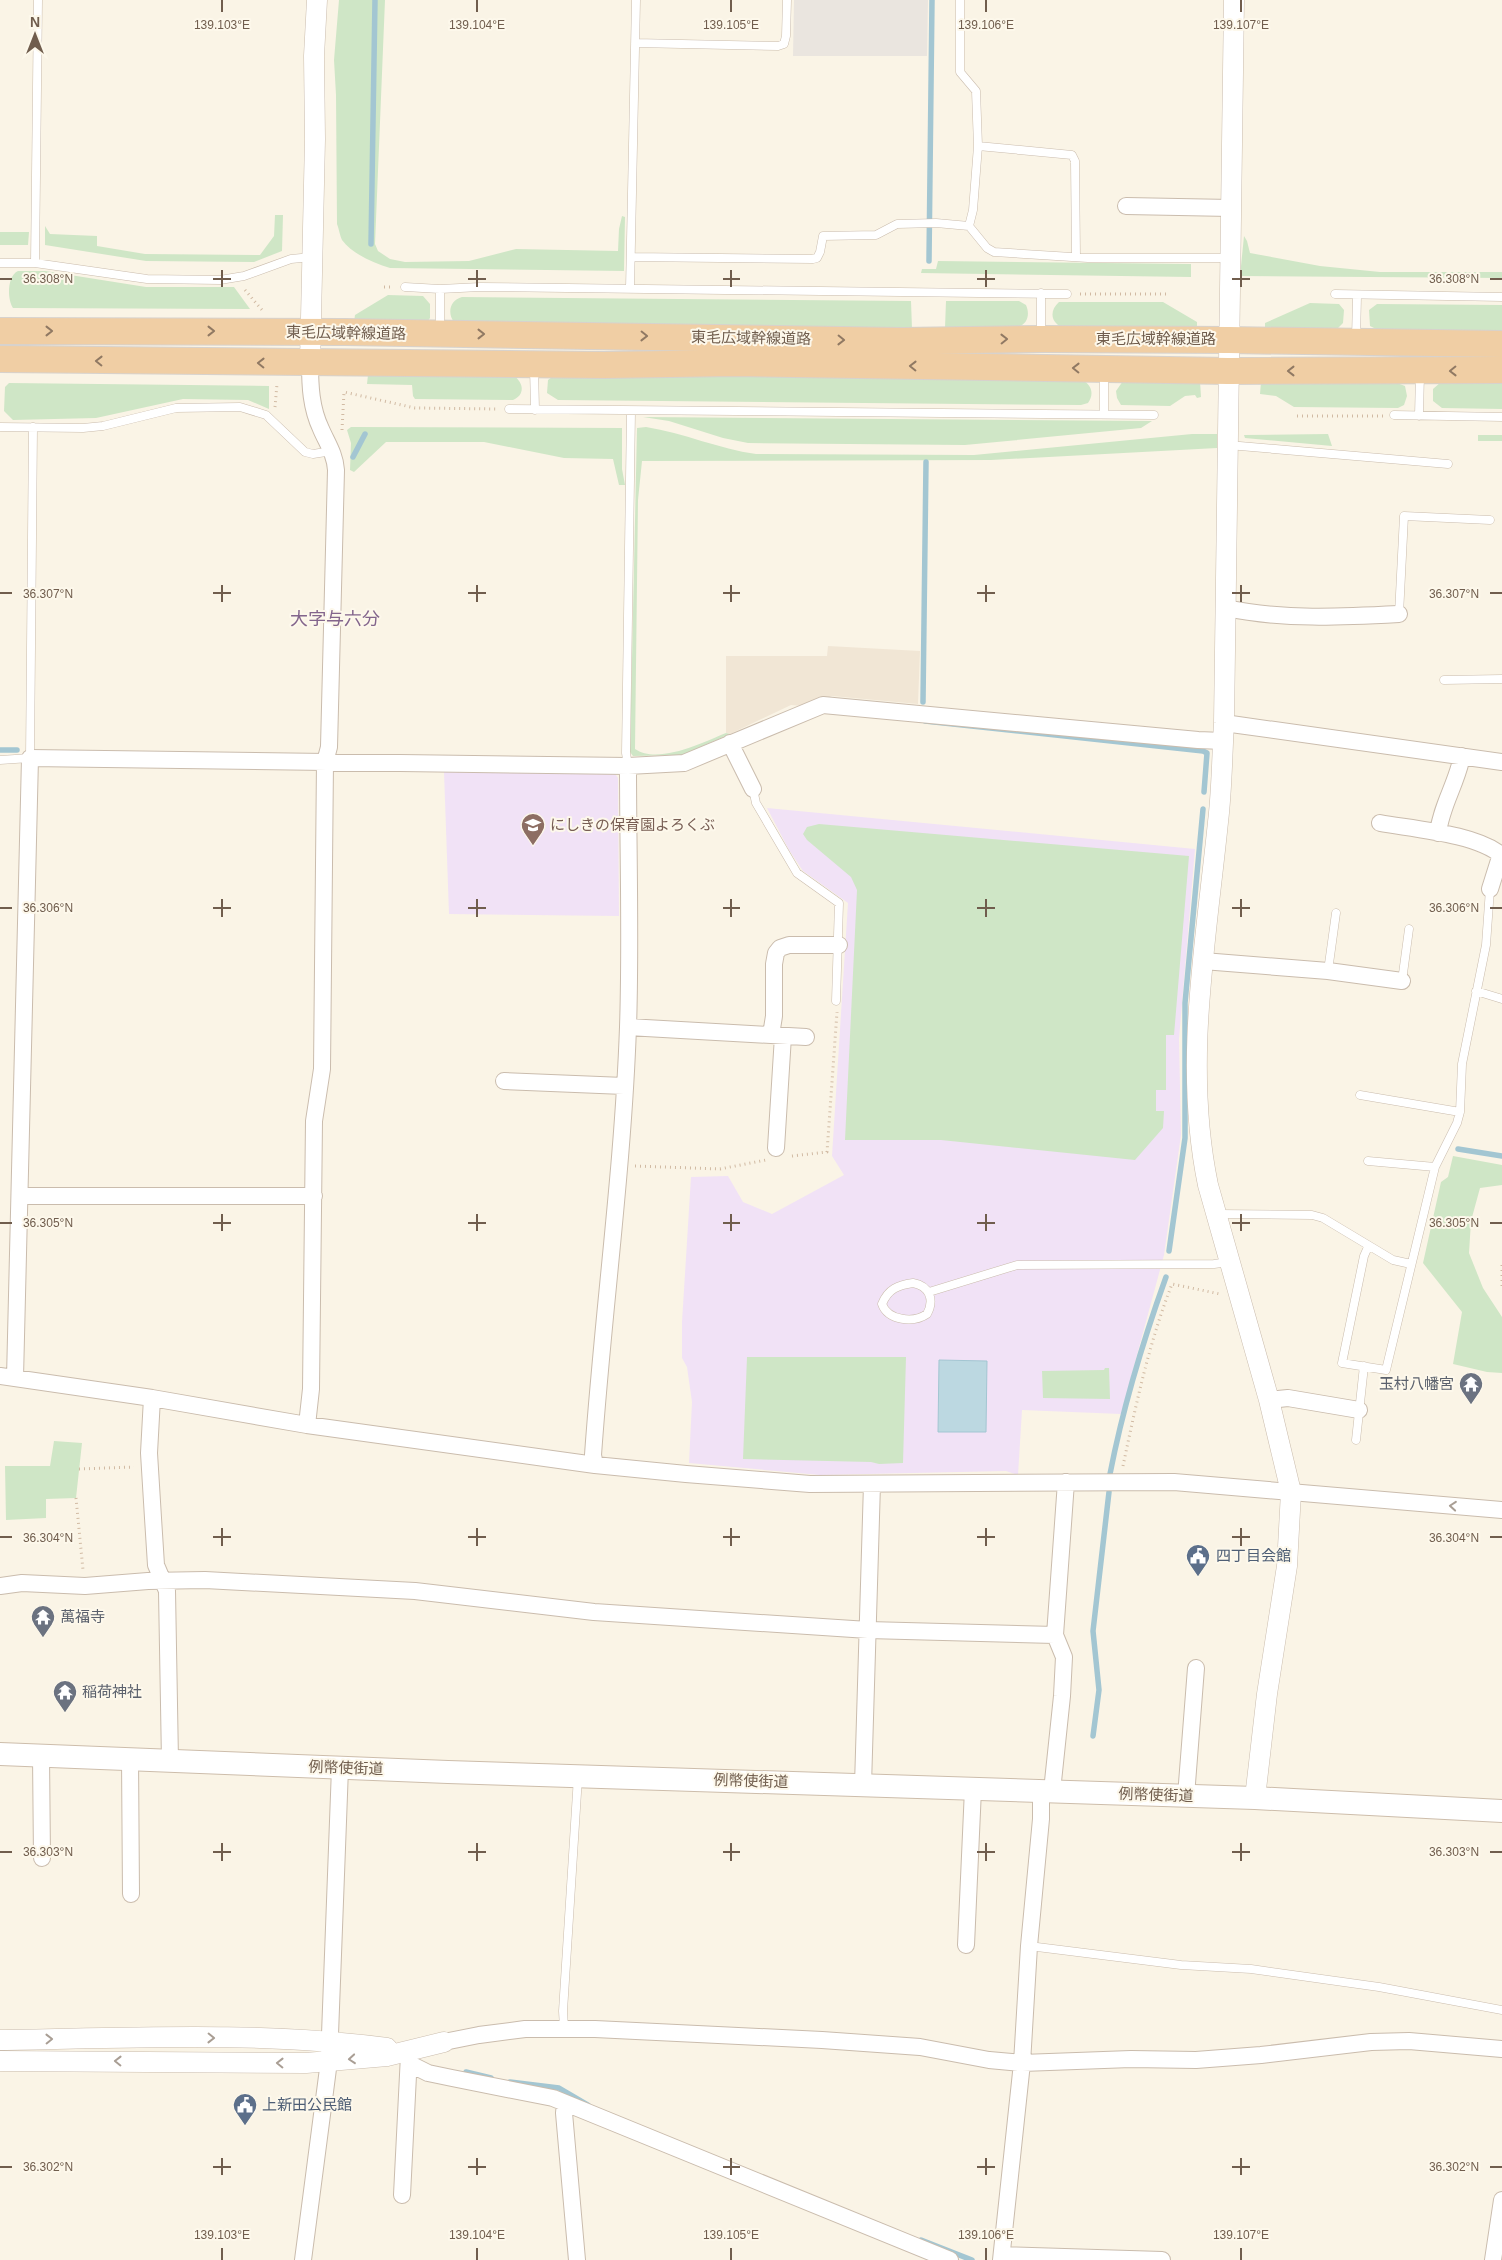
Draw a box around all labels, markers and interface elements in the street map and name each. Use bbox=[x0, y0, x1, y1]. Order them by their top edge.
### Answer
north arrow bbox=[10, 10, 60, 60]
text: N bbox=[30, 14, 40, 30]
text: 139.103°E bbox=[194, 18, 250, 32]
text: 139.104°E bbox=[449, 18, 505, 32]
text: 139.105°E bbox=[703, 18, 759, 32]
text: 139.106°E bbox=[958, 18, 1014, 32]
text: 139.107°E bbox=[1213, 18, 1269, 32]
text: 36.308°N bbox=[23, 272, 73, 286]
text: 36.308°N bbox=[1429, 272, 1479, 286]
street label: 東毛広域幹線道路 bbox=[286, 323, 406, 342]
one-way arrow bbox=[45, 326, 53, 336]
one-way arrow bbox=[207, 326, 215, 337]
street label: 東毛広域幹線道路 bbox=[691, 328, 811, 347]
one-way arrow bbox=[478, 329, 486, 339]
street label: 東毛広域幹線道路 bbox=[1096, 330, 1216, 347]
one-way arrow bbox=[640, 331, 648, 341]
one-way arrow bbox=[1000, 334, 1008, 344]
one-way arrow bbox=[838, 335, 846, 345]
one-way arrow bbox=[95, 356, 102, 366]
one-way arrow bbox=[257, 358, 265, 368]
one-way arrow bbox=[909, 361, 917, 371]
one-way arrow bbox=[1072, 363, 1080, 374]
one-way arrow bbox=[1287, 366, 1294, 376]
one-way arrow bbox=[1449, 366, 1457, 376]
text: 36.307°N bbox=[23, 587, 73, 601]
text: 36.307°N bbox=[1429, 587, 1479, 601]
district label: 大字与六分 bbox=[290, 609, 380, 629]
school or university icon: にしきの保育園よろくぶ bbox=[520, 812, 546, 846]
place label: にしきの保育園よろくぶ bbox=[550, 816, 715, 833]
text: 36.306°N bbox=[23, 901, 73, 915]
text: 36.306°N bbox=[1429, 901, 1479, 915]
text: 36.305°N bbox=[23, 1216, 73, 1230]
text: 36.305°N bbox=[1429, 1216, 1479, 1230]
temple icon: 玉村八幡宮 bbox=[1458, 1371, 1484, 1405]
place label: 玉村八幡宮 bbox=[1379, 1375, 1454, 1392]
one-way arrow bbox=[1449, 1500, 1457, 1511]
text: 36.304°N bbox=[23, 1531, 73, 1545]
text: 36.304°N bbox=[1429, 1531, 1479, 1545]
public building icon: 四丁目会館 bbox=[1185, 1543, 1211, 1577]
place label: 四丁目会館 bbox=[1216, 1547, 1291, 1564]
temple icon: 萬福寺 bbox=[30, 1604, 56, 1638]
place label: 萬福寺 bbox=[60, 1608, 105, 1625]
temple icon: 稲荷神社 bbox=[52, 1679, 78, 1713]
place label: 稲荷神社 bbox=[82, 1683, 142, 1700]
street label: 例幣使街道 bbox=[308, 1758, 384, 1777]
street label: 例幣使街道 bbox=[713, 1771, 789, 1790]
street label: 例幣使街道 bbox=[1118, 1785, 1194, 1804]
text: 36.303°N bbox=[23, 1845, 73, 1859]
text: 36.303°N bbox=[1429, 1845, 1479, 1859]
one-way arrow bbox=[208, 2033, 215, 2043]
one-way arrow bbox=[45, 2034, 53, 2044]
one-way arrow bbox=[348, 2053, 356, 2064]
one-way arrow bbox=[114, 2056, 122, 2066]
one-way arrow bbox=[276, 2058, 284, 2068]
public building icon: 上新田公民館 bbox=[232, 2092, 258, 2126]
place label: 上新田公民館 bbox=[262, 2096, 352, 2113]
text: 36.302°N bbox=[23, 2160, 73, 2174]
text: 36.302°N bbox=[1429, 2160, 1479, 2174]
text: 139.103°E bbox=[194, 2228, 250, 2242]
text: 139.104°E bbox=[449, 2228, 505, 2242]
text: 139.105°E bbox=[703, 2228, 759, 2242]
text: 139.106°E bbox=[958, 2228, 1014, 2242]
text: 139.107°E bbox=[1213, 2228, 1269, 2242]

